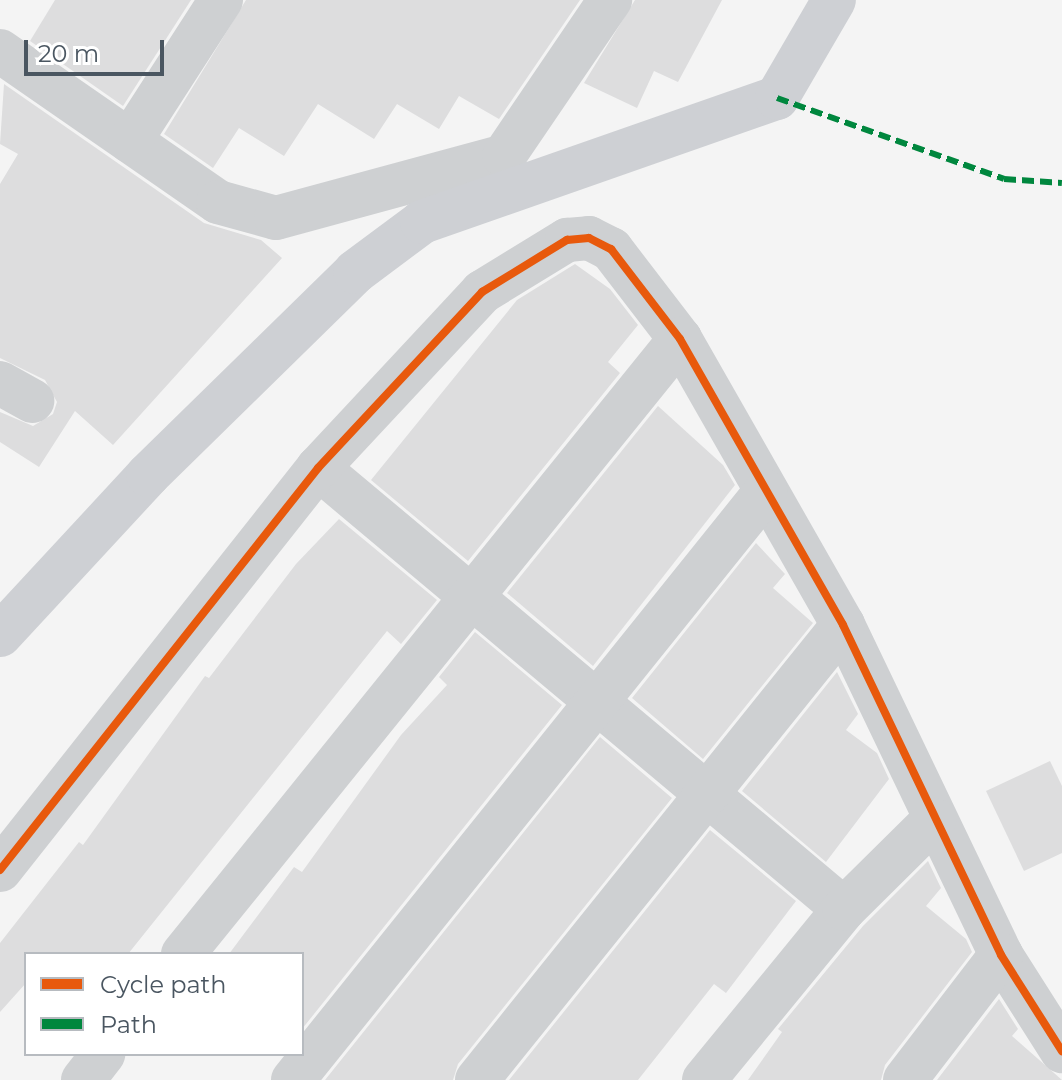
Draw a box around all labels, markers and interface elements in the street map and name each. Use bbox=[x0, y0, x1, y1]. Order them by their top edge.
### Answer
scale bar bbox=[28, 24, 168, 74]
text: 20 m bbox=[38, 39, 99, 68]
legend bbox=[24, 952, 304, 1056]
text: Cycle path bbox=[100, 970, 227, 999]
text: Path bbox=[100, 1010, 157, 1039]

